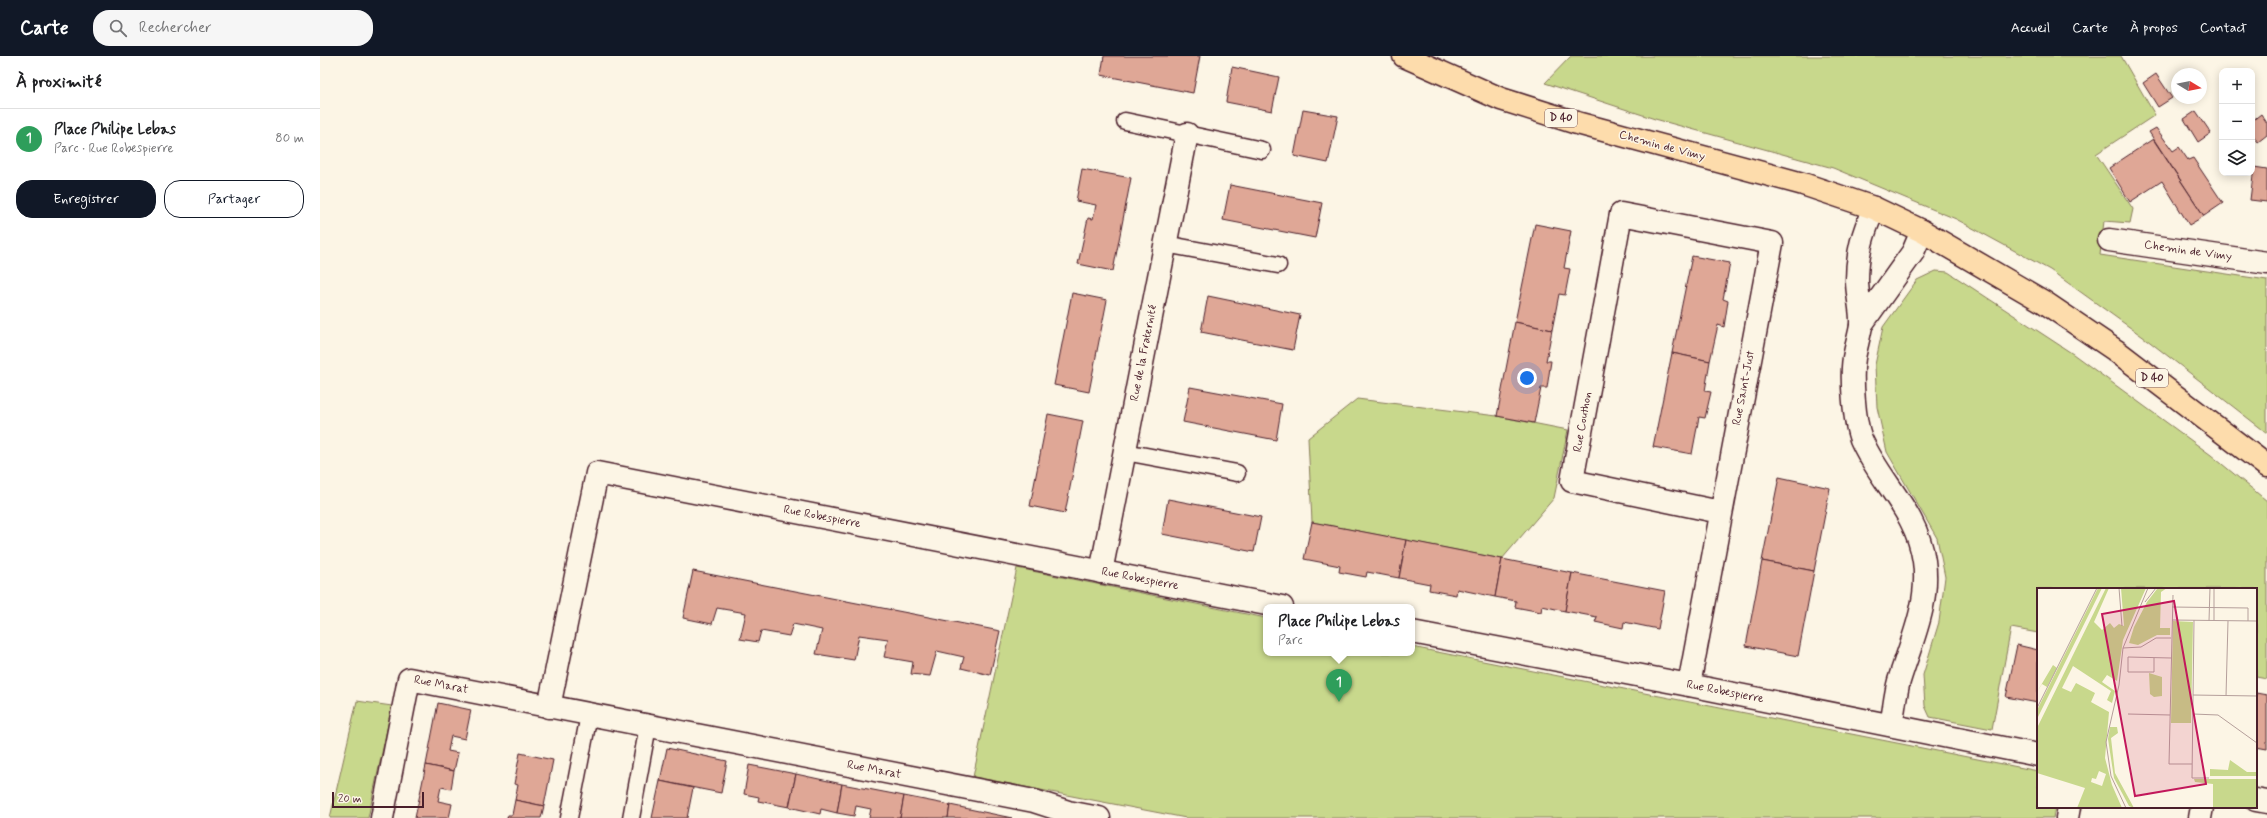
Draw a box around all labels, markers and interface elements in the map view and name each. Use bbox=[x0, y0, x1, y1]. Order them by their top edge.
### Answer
search box bbox=[93, 10, 373, 46]
text: Carte bbox=[20, 16, 69, 41]
icon: search bbox=[107, 17, 129, 39]
text: Rechercher bbox=[139, 18, 212, 38]
text: Accueil bbox=[2011, 19, 2050, 37]
text: Carte bbox=[2072, 19, 2108, 37]
text: À propos bbox=[2130, 19, 2178, 37]
text: Contact bbox=[2200, 19, 2247, 37]
north arrow bbox=[2171, 68, 2207, 104]
map controls bbox=[2219, 68, 2255, 176]
button: + bbox=[2219, 68, 2255, 104]
text: À proximité bbox=[16, 71, 101, 93]
button: − bbox=[2219, 104, 2255, 140]
road number: D 40 bbox=[1545, 109, 1577, 127]
text: Place Philipe Lebas bbox=[54, 120, 176, 140]
street label: Chemin de Vimy bbox=[1617, 127, 1707, 165]
text: 1 bbox=[26, 130, 32, 147]
text: 80 m bbox=[275, 130, 304, 147]
text: Parc · Rue Robespierre bbox=[54, 140, 174, 157]
button: layers bbox=[2219, 140, 2255, 176]
button: Enregistrer bbox=[16, 180, 156, 218]
button: Partager bbox=[164, 180, 304, 218]
street label: Chemin de Vimy bbox=[2143, 237, 2233, 265]
street label: Rue de la Fraternité bbox=[1127, 303, 1161, 403]
street label: Rue Saint-Just bbox=[1729, 348, 1759, 427]
your location bbox=[1517, 368, 1537, 388]
road number: D 40 bbox=[2136, 369, 2168, 387]
street label: Rue Couthon bbox=[1570, 391, 1596, 453]
street label: Rue Robespierre bbox=[782, 502, 862, 532]
street label: Rue Robespierre bbox=[1100, 564, 1180, 594]
inset map bbox=[2037, 588, 2257, 808]
popup bbox=[1263, 604, 1415, 656]
text: Place Philipe Lebas bbox=[1278, 612, 1400, 632]
text: Parc bbox=[1278, 632, 1303, 649]
pin: 1 bbox=[1326, 669, 1352, 702]
street label: Rue Marat bbox=[412, 672, 470, 698]
street label: Rue Robespierre bbox=[1685, 677, 1765, 707]
street label: Rue Marat bbox=[845, 757, 903, 783]
scale bar bbox=[332, 790, 424, 809]
text: 20 m bbox=[338, 792, 361, 806]

